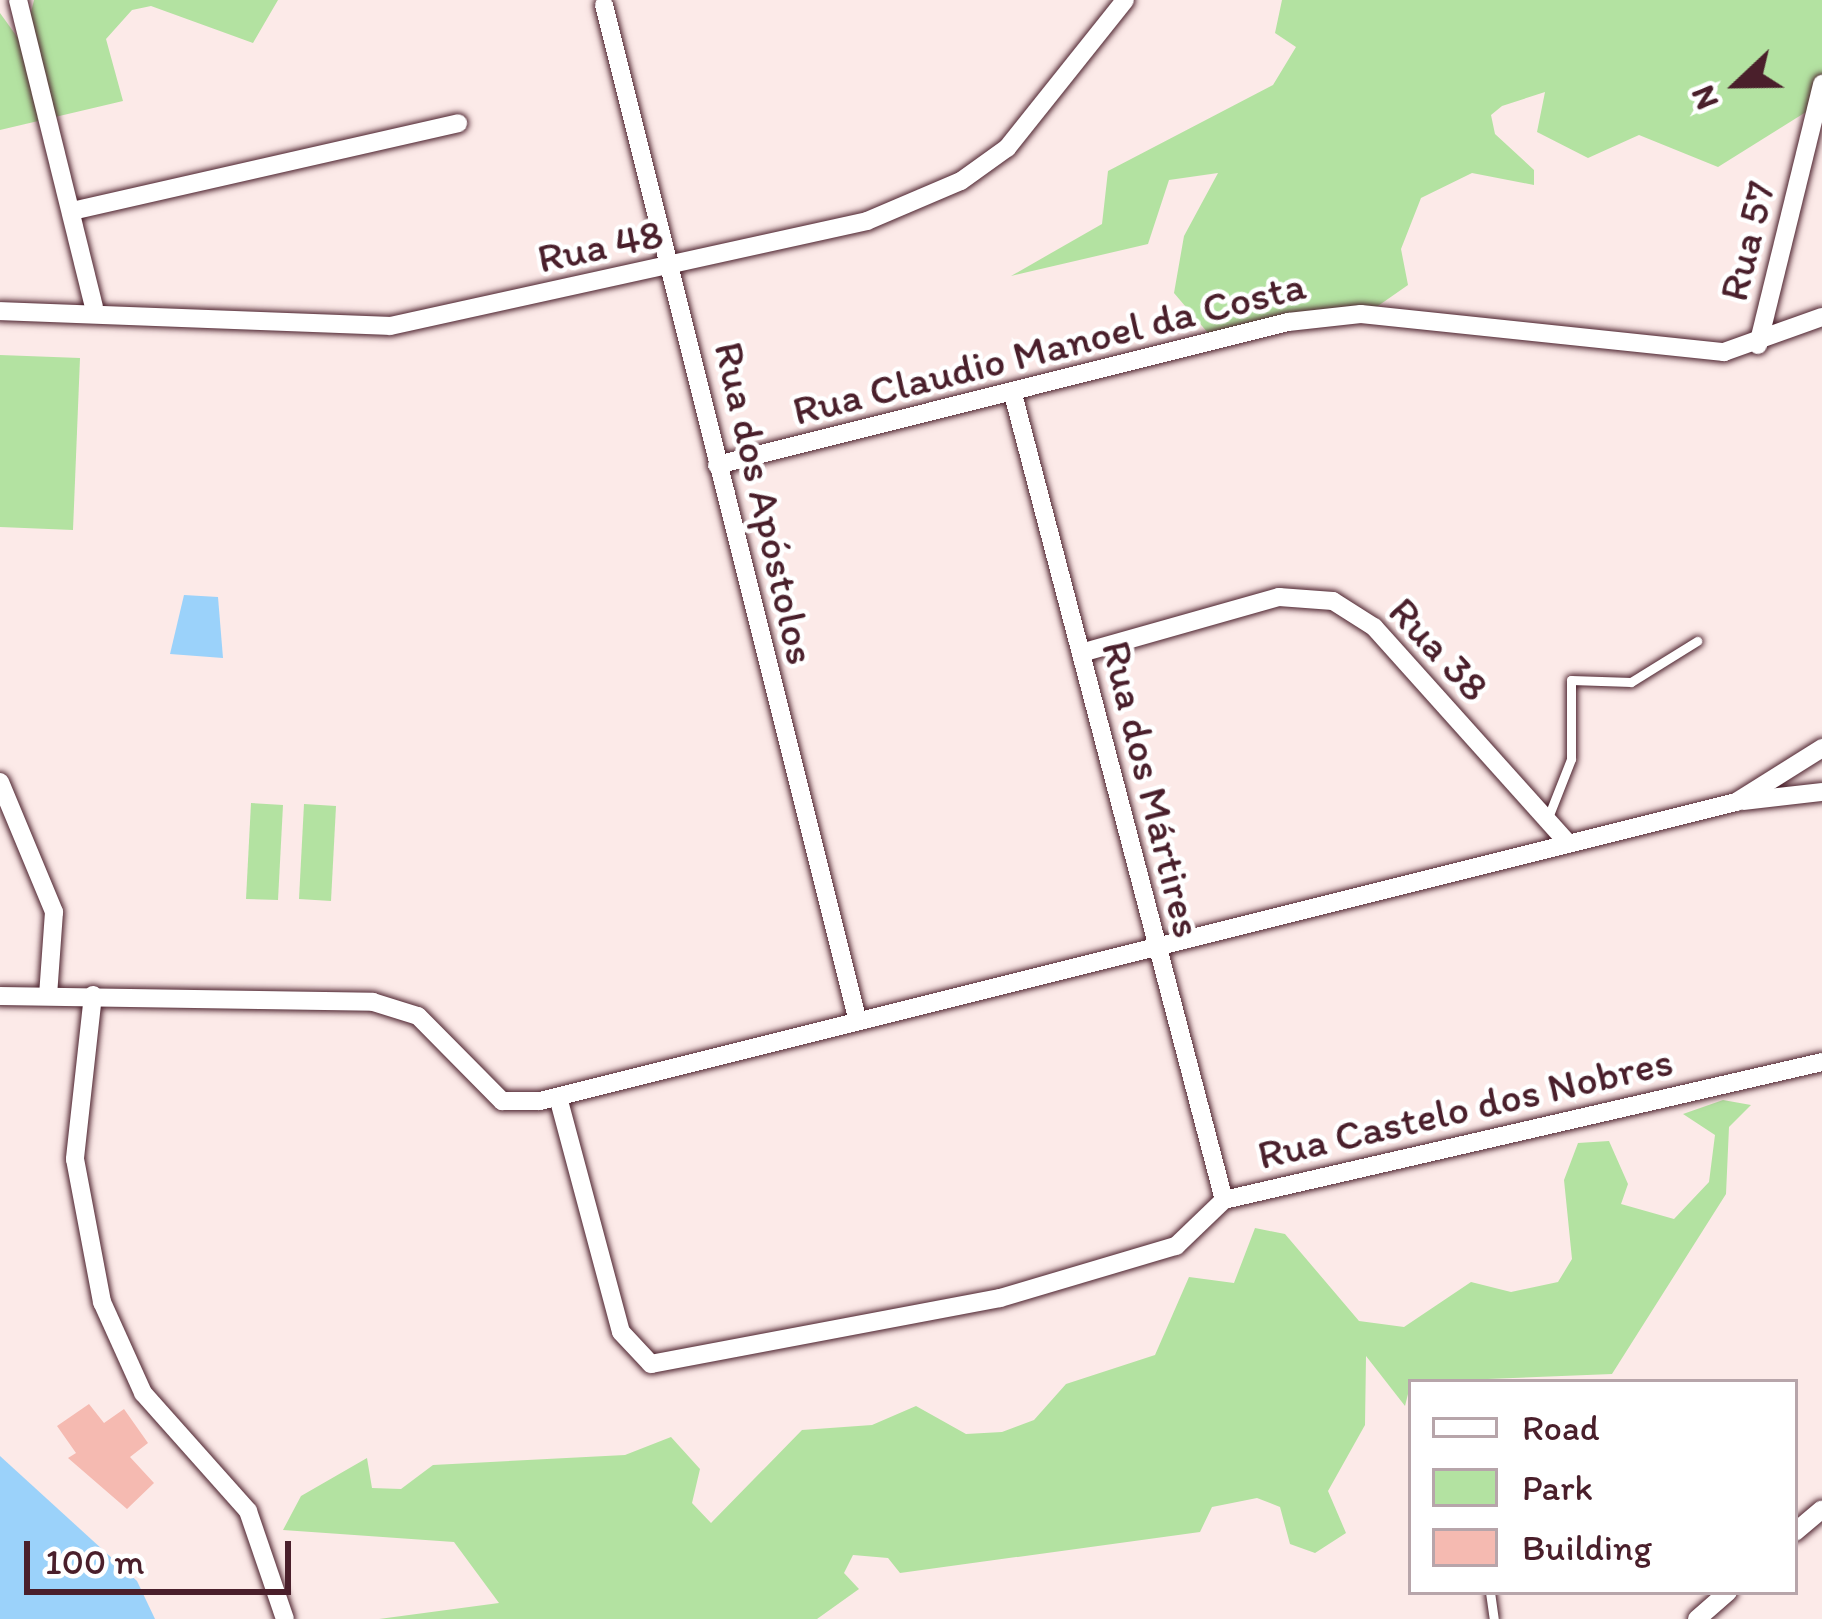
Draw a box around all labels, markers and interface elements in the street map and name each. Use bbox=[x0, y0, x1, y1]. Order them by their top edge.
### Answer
north arrow bbox=[1678, 24, 1798, 144]
text: N bbox=[1682, 80, 1726, 115]
street label: Rua 57 bbox=[1708, 176, 1786, 306]
street label: Rua 48 bbox=[533, 208, 667, 284]
street label: Rua Claudio Manoel da Costa bbox=[788, 260, 1310, 436]
street label: Rua dos Apóstolos bbox=[703, 337, 827, 669]
street label: Rua 38 bbox=[1378, 586, 1500, 712]
street label: Rua dos Mártires bbox=[1091, 635, 1213, 943]
street label: Rua Castelo dos Nobres bbox=[1253, 1036, 1677, 1180]
legend bbox=[1408, 1379, 1798, 1595]
text: Road bbox=[1522, 1406, 1600, 1449]
text: Park bbox=[1522, 1466, 1593, 1509]
scale bar bbox=[30, 1517, 297, 1591]
text: Building bbox=[1522, 1526, 1652, 1569]
text: 100 m bbox=[45, 1540, 144, 1583]

